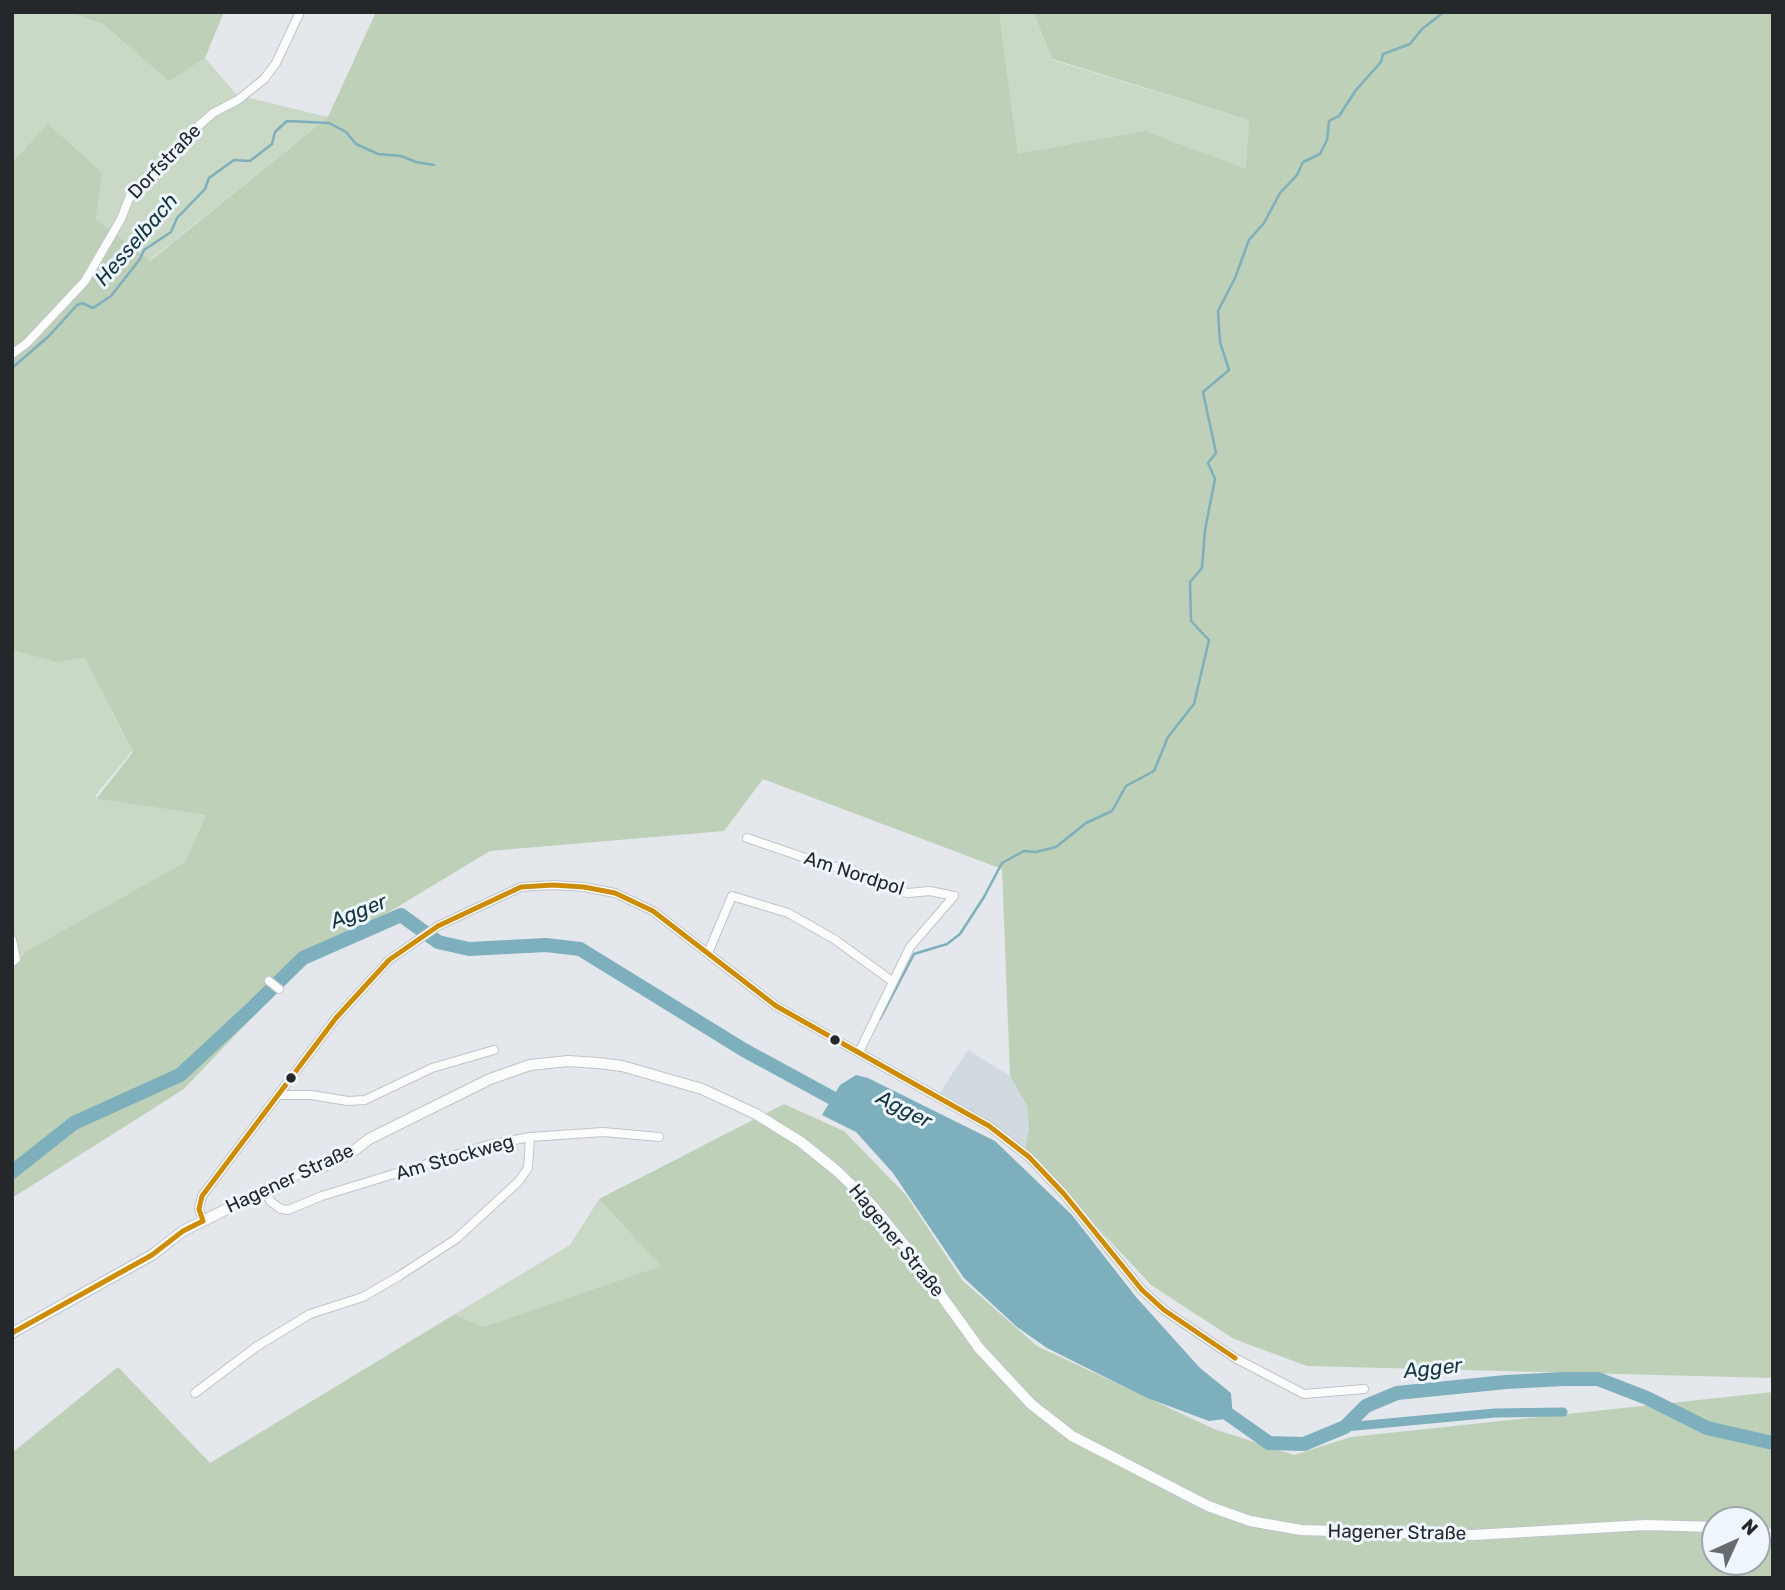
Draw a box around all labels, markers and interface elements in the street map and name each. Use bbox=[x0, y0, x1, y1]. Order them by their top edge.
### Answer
street label: Dorfstraße bbox=[124, 120, 206, 204]
water label: Hesselbach bbox=[90, 189, 184, 291]
street label: Am Nordpol bbox=[801, 847, 907, 901]
water label: Agger bbox=[327, 889, 391, 935]
unlabelled marker bbox=[828, 1033, 842, 1047]
unlabelled marker bbox=[284, 1071, 298, 1085]
water label: Agger bbox=[872, 1085, 936, 1135]
street label: Am Stockweg bbox=[393, 1130, 517, 1186]
street label: Hagener Straße bbox=[222, 1139, 358, 1219]
street label: Hagener Straße bbox=[843, 1180, 949, 1302]
water label: Agger bbox=[1403, 1353, 1463, 1385]
north arrow bbox=[1701, 1506, 1771, 1576]
text: N bbox=[1737, 1514, 1763, 1540]
street label: Hagener Straße bbox=[1327, 1520, 1467, 1546]

